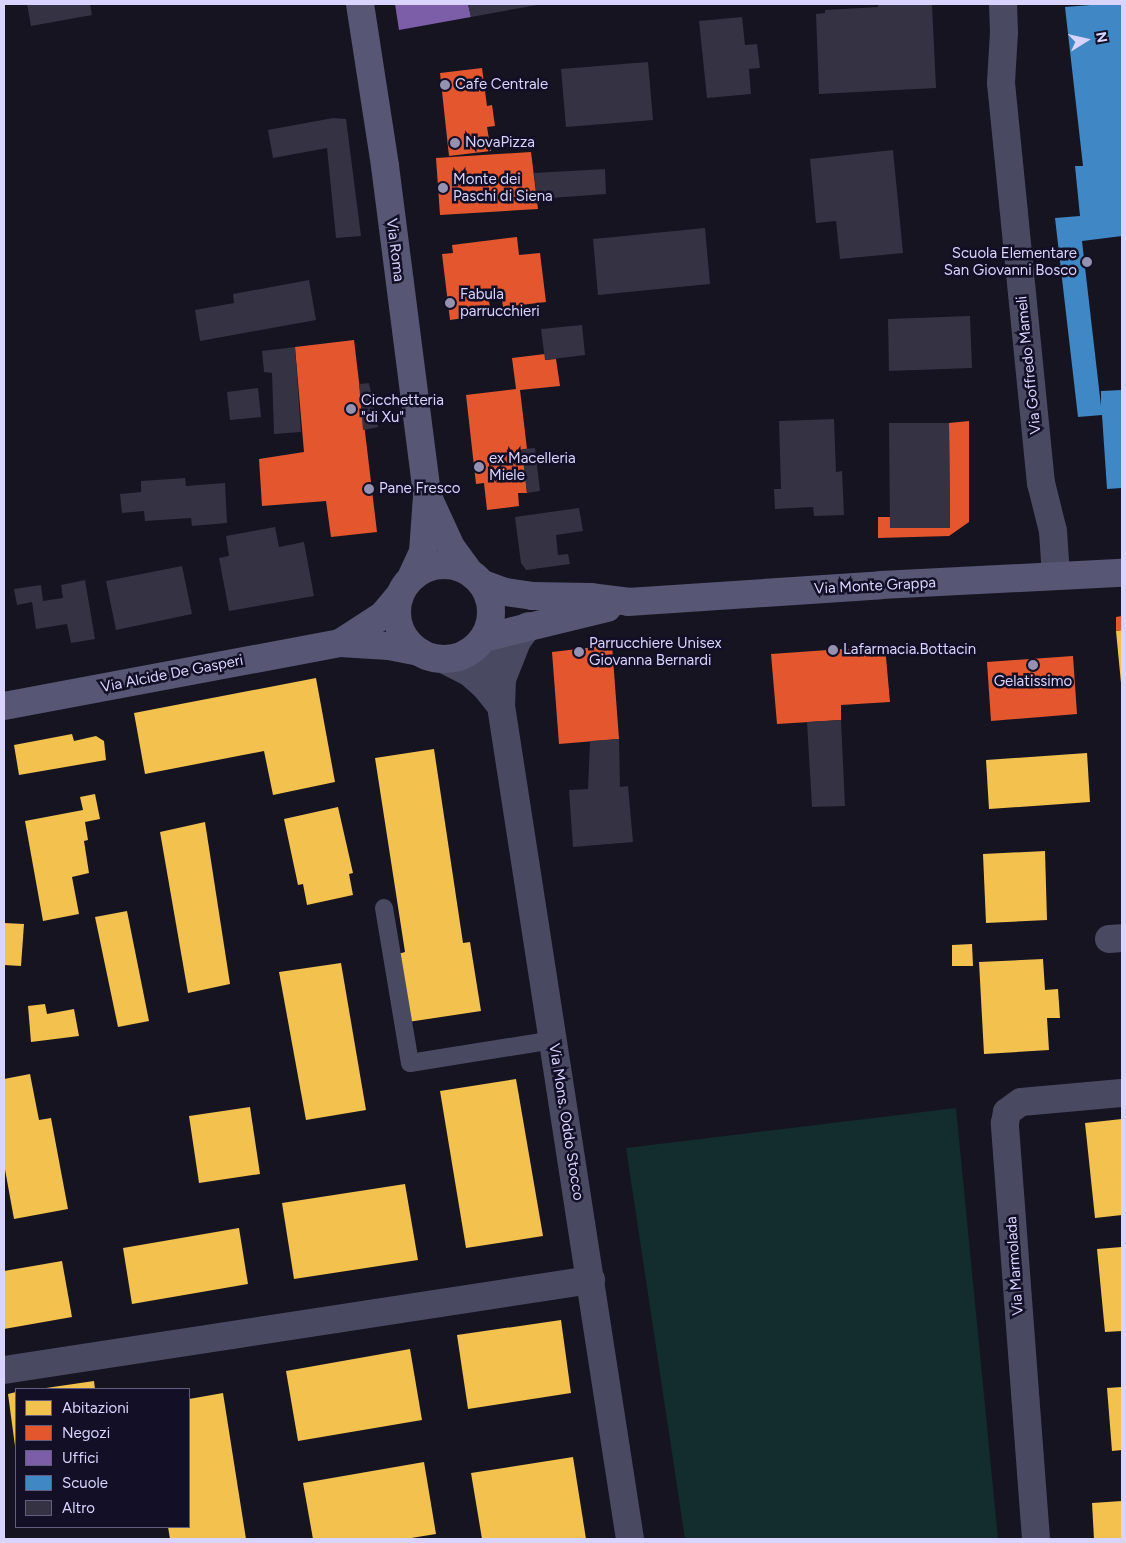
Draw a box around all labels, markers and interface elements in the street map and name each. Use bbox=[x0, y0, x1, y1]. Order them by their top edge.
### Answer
north arrow bbox=[1061, 15, 1111, 65]
text: N bbox=[1092, 30, 1111, 44]
place label: Cafe Centrale bbox=[455, 76, 548, 94]
marker: Cafe Centrale bbox=[439, 79, 451, 91]
place label: NovaPizza bbox=[465, 134, 535, 152]
marker: NovaPizza bbox=[449, 137, 461, 149]
place label: Monte dei Paschi di Siena bbox=[453, 170, 553, 205]
marker: Monte dei Paschi di Siena bbox=[437, 182, 449, 194]
street label: Via Roma bbox=[382, 217, 408, 283]
place label: Scuola Elementare San Giovanni Bosco bbox=[944, 244, 1077, 279]
marker: Scuola Elementare San Giovanni Bosco bbox=[1081, 256, 1093, 268]
place label: Fabula parrucchieri bbox=[460, 285, 540, 320]
street label: Via Goffredo Mameli bbox=[1013, 295, 1045, 435]
marker: Fabula parrucchieri bbox=[444, 297, 456, 309]
place label: Cicchetteria "di Xu" bbox=[361, 391, 444, 426]
marker: Cicchetteria "di Xu" bbox=[345, 403, 357, 415]
place label: ex Macelleria Miele bbox=[489, 449, 576, 484]
marker: ex Macelleria Miele bbox=[473, 461, 485, 473]
place label: Pane Fresco bbox=[379, 480, 461, 498]
marker: Pane Fresco bbox=[363, 483, 375, 495]
street label: Via Monte Grappa bbox=[814, 574, 936, 598]
place label: Parrucchiere Unisex Giovanna Bernardi bbox=[589, 634, 722, 669]
place label: Lafarmacia.Bottacin bbox=[843, 641, 976, 659]
marker: Lafarmacia.Bottacin bbox=[827, 644, 839, 656]
marker: Parrucchiere Unisex Giovanna Bernardi bbox=[573, 646, 585, 658]
street label: Via Alcide De Gasperi bbox=[99, 651, 245, 697]
marker: Gelatissimo bbox=[1027, 659, 1039, 671]
place label: Gelatissimo bbox=[994, 673, 1072, 691]
street label: Via Mons. Oddo Stocco bbox=[545, 1042, 587, 1202]
street label: Via Marmolada bbox=[1003, 1216, 1027, 1316]
legend bbox=[15, 1388, 190, 1528]
text: Abitazioni bbox=[62, 1399, 129, 1417]
text: Negozi bbox=[62, 1424, 110, 1442]
text: Uffici bbox=[62, 1449, 99, 1467]
text: Scuole bbox=[62, 1474, 108, 1492]
text: Altro bbox=[62, 1499, 95, 1517]

